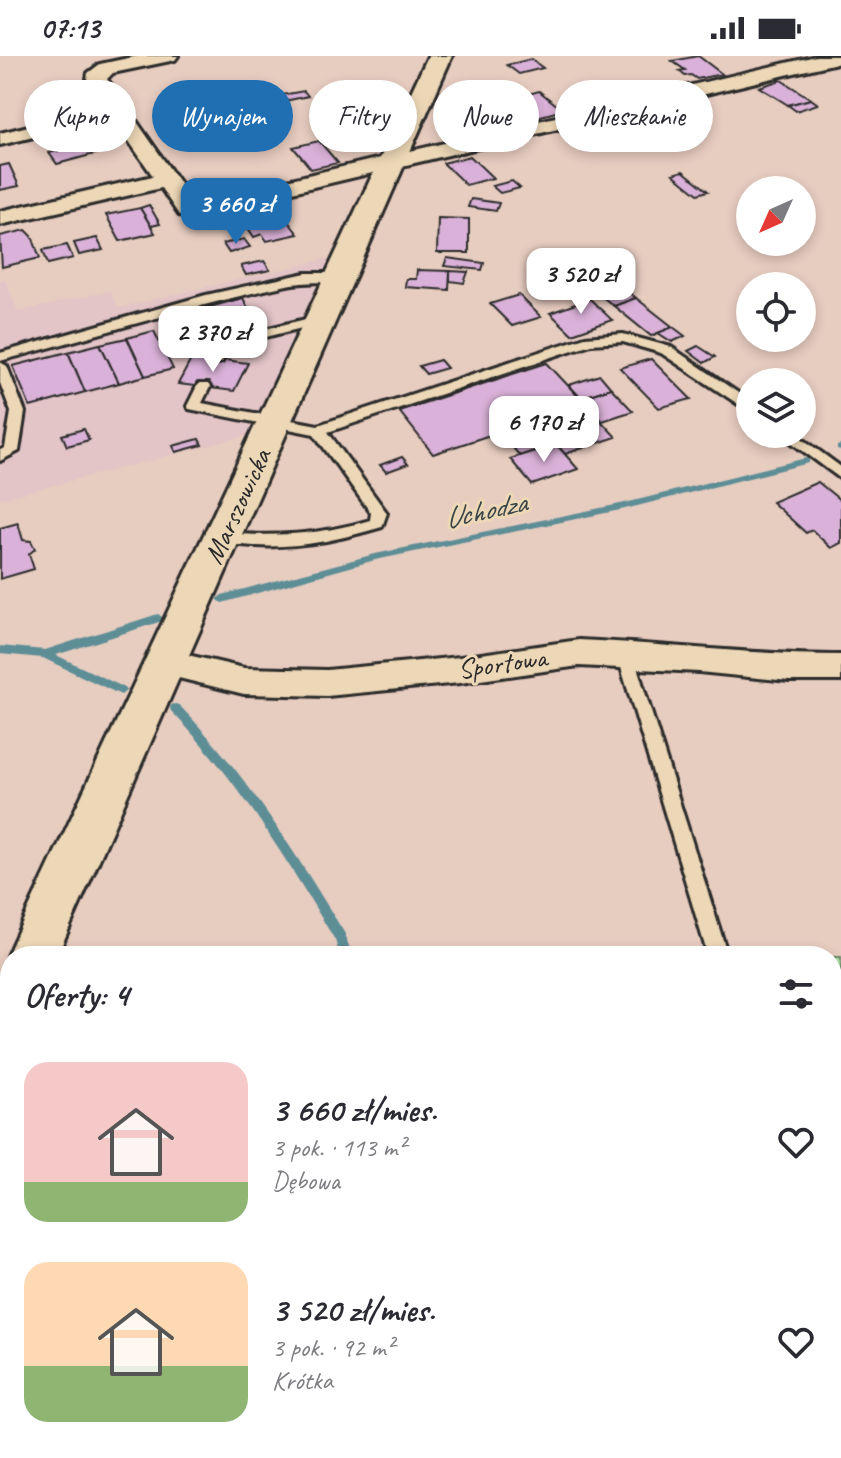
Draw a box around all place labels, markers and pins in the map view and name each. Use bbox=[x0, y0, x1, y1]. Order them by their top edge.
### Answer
pin: 3 660 zł bbox=[153, 178, 319, 246]
pin: 3 520 zł bbox=[498, 248, 664, 316]
pin: 2 370 zł bbox=[130, 306, 296, 374]
pin: 6 170 zł bbox=[461, 396, 627, 464]

